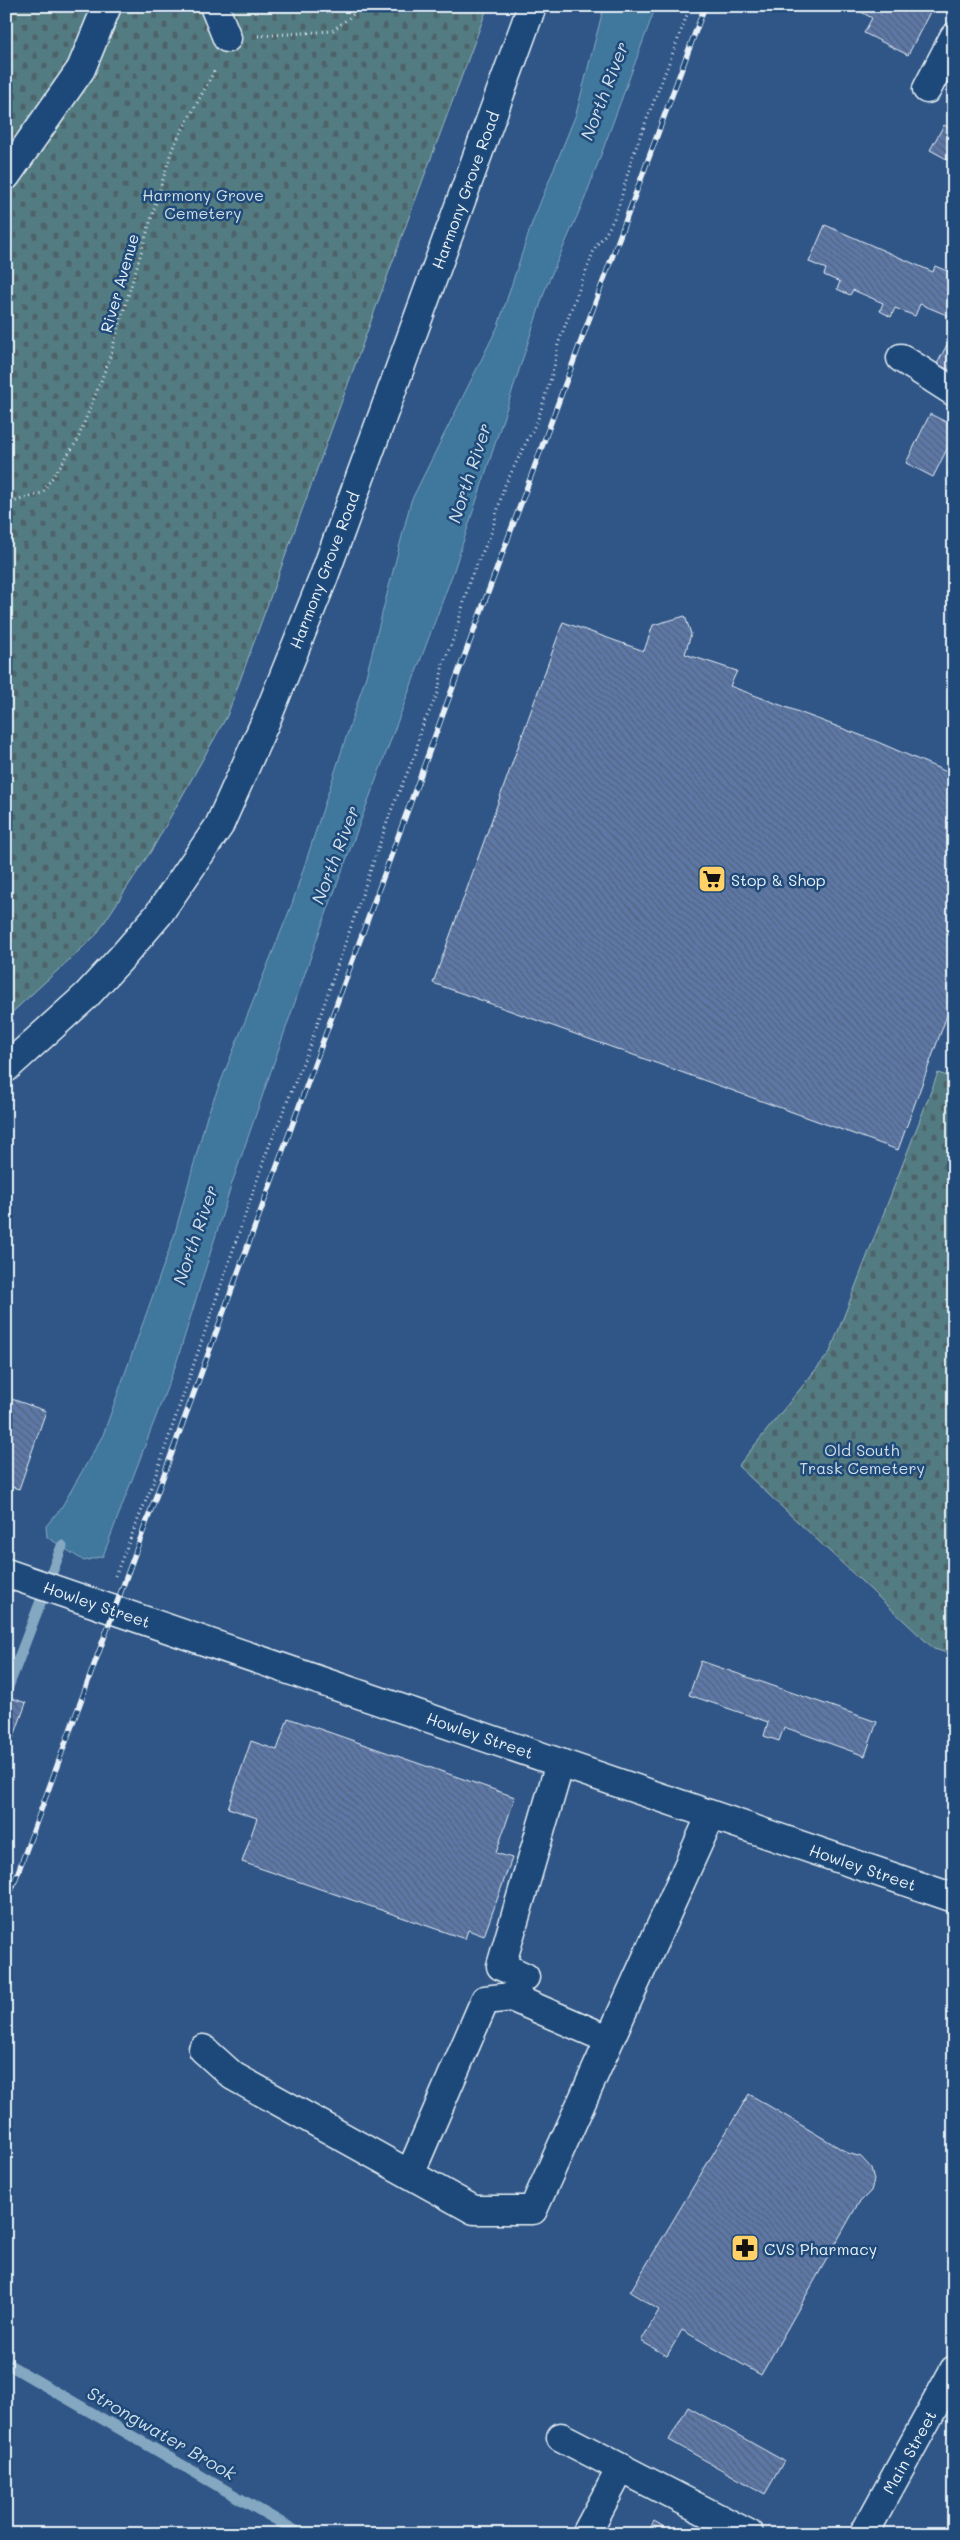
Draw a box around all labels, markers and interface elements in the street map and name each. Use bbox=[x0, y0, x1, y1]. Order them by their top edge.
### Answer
water label: North River bbox=[574, 38, 634, 144]
street label: Harmony Grove Road bbox=[427, 108, 503, 272]
park label: Harmony Grove Cemetery bbox=[142, 184, 264, 223]
street label: River Avenue bbox=[95, 231, 143, 335]
water label: North River bbox=[442, 420, 496, 526]
street label: Harmony Grove Road bbox=[284, 488, 364, 652]
water label: North River bbox=[305, 802, 365, 908]
supermarket icon: Stop & Shop bbox=[697, 864, 727, 894]
place label: Stop & Shop bbox=[731, 869, 826, 890]
water label: North River bbox=[167, 1182, 223, 1288]
park label: Old South Trask Cemetery bbox=[799, 1439, 925, 1478]
street label: Howley Street bbox=[41, 1576, 153, 1632]
street label: Howley Street bbox=[424, 1707, 536, 1763]
street label: Howley Street bbox=[807, 1839, 919, 1895]
pharmacy icon: CVS Pharmacy bbox=[730, 2233, 760, 2263]
place label: CVS Pharmacy bbox=[764, 2238, 877, 2259]
water label: Strongwater Brook bbox=[83, 2381, 241, 2486]
street label: Main Street bbox=[877, 2406, 941, 2498]

